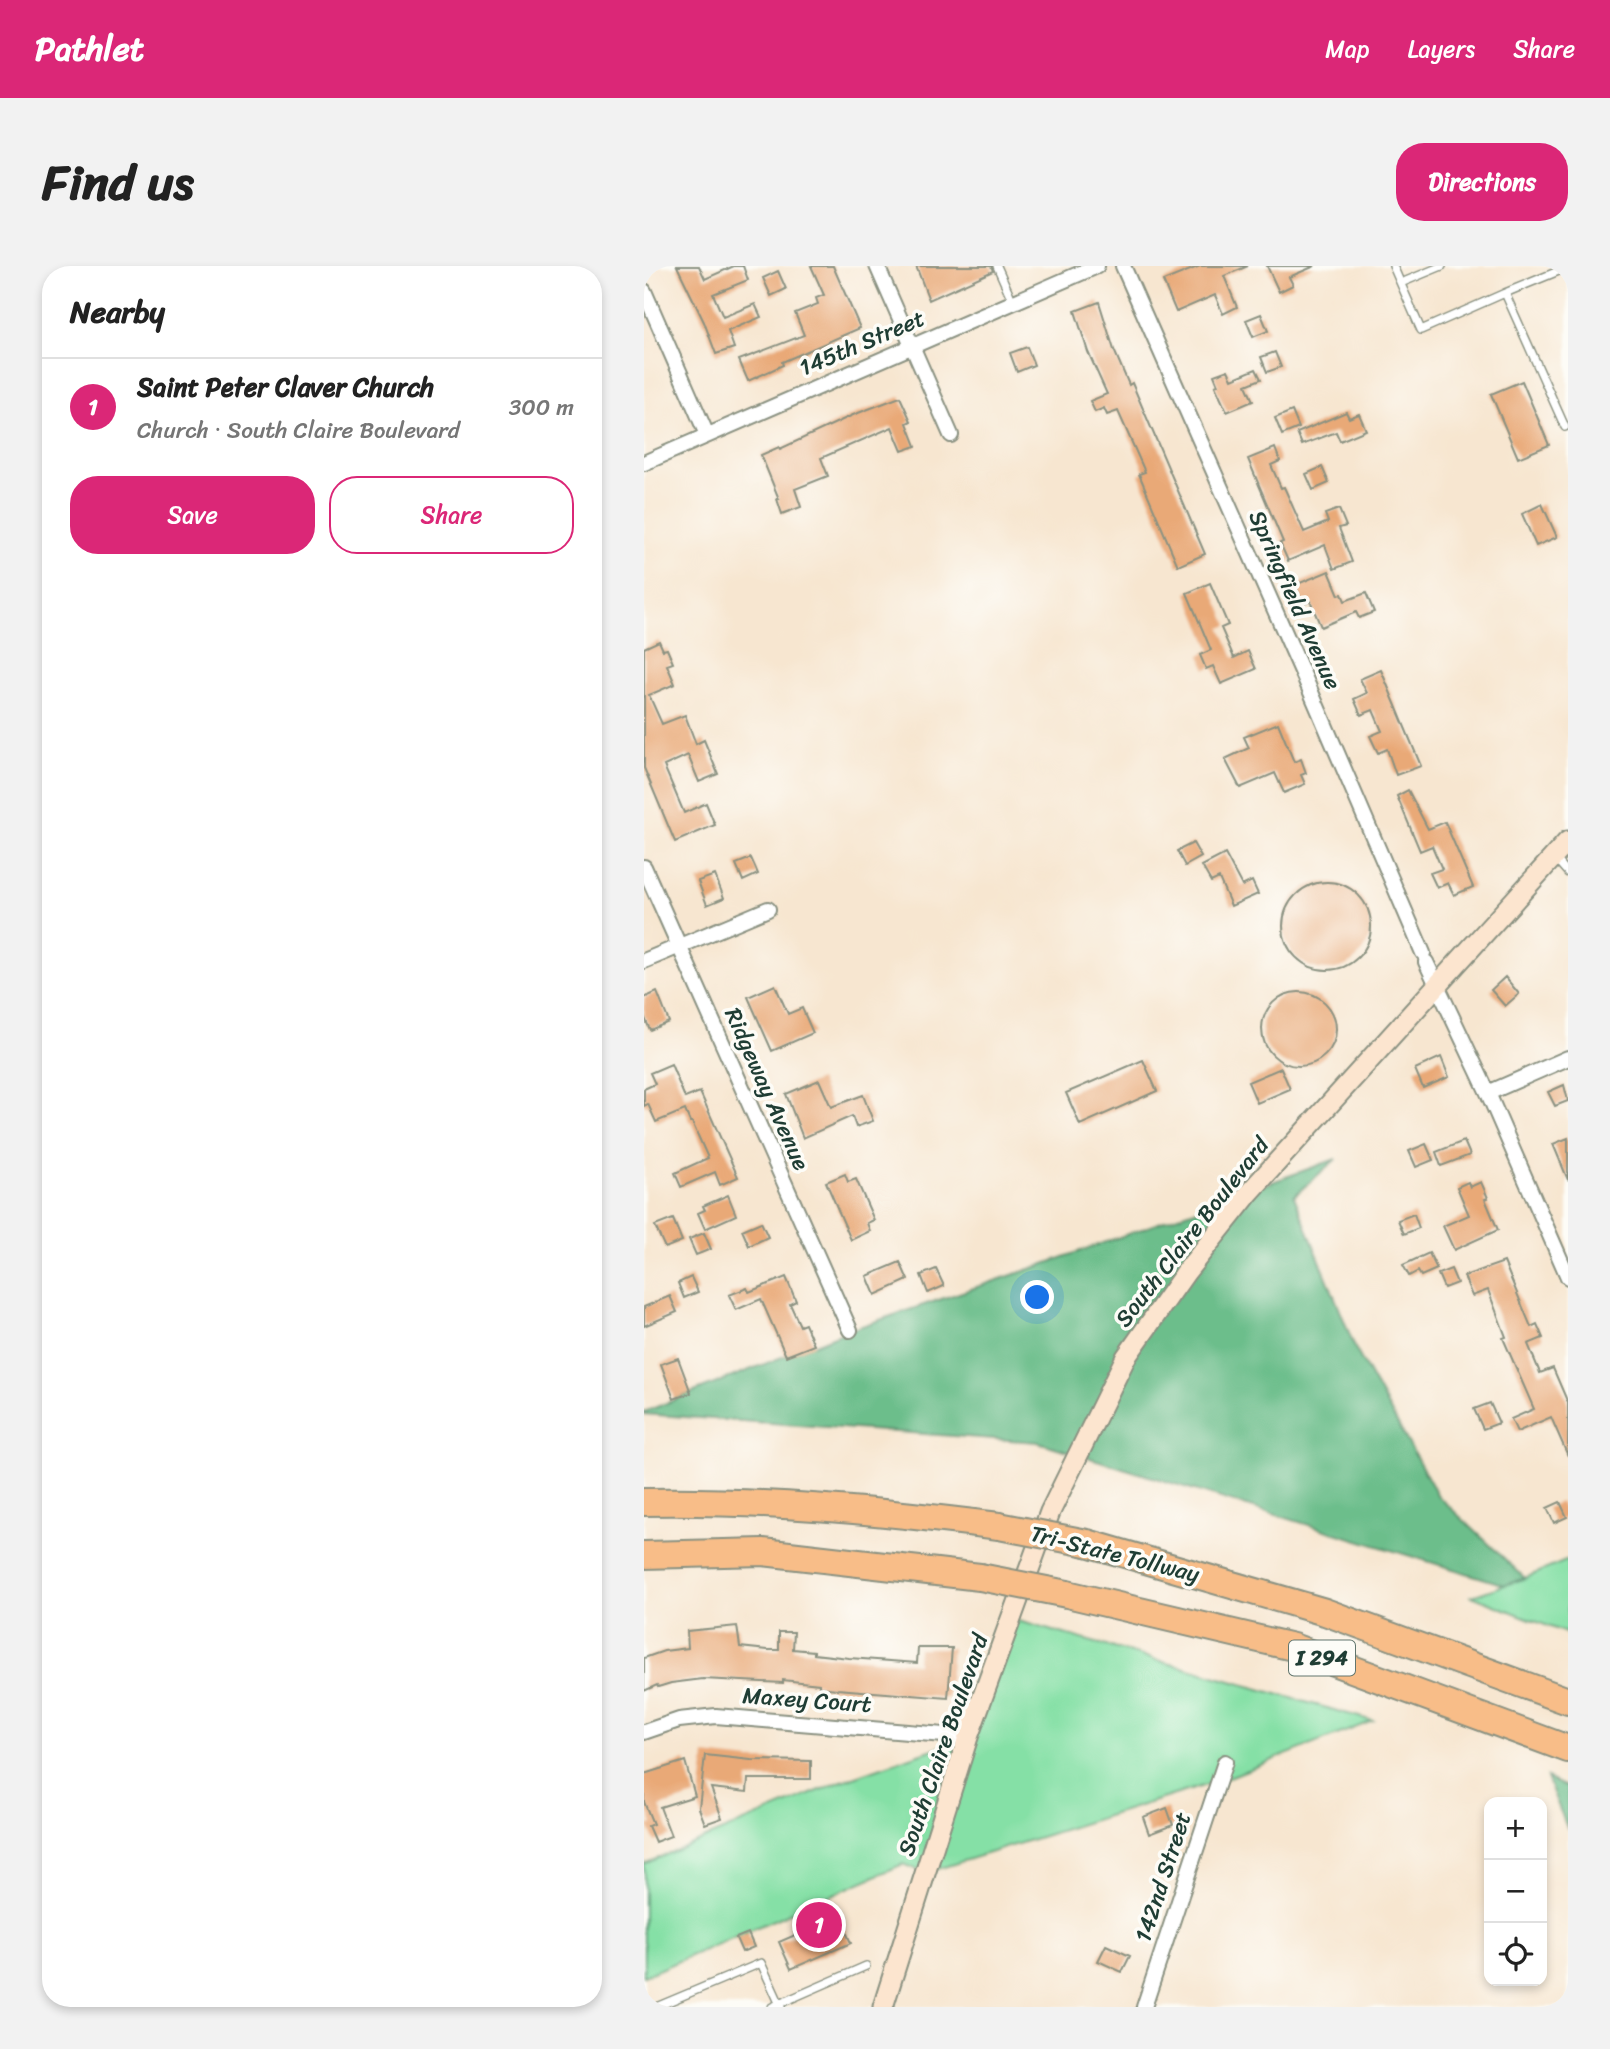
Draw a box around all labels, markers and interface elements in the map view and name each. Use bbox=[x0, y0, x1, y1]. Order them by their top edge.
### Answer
text: Pathlet bbox=[35, 20, 144, 78]
text: Map bbox=[1325, 28, 1370, 70]
text: Layers bbox=[1408, 28, 1475, 70]
text: Share bbox=[1513, 28, 1575, 70]
text: Find us bbox=[42, 139, 194, 226]
button: Directions bbox=[1396, 143, 1568, 221]
text: Nearby bbox=[70, 285, 165, 339]
street label: 145th Street bbox=[793, 298, 931, 388]
text: Saint Peter Claver Church bbox=[137, 364, 434, 410]
text: 1 bbox=[88, 387, 98, 428]
text: 300 m bbox=[509, 387, 574, 428]
text: Church · South Claire Boulevard bbox=[137, 410, 460, 451]
button: Save bbox=[70, 476, 315, 554]
button: Share bbox=[329, 476, 574, 554]
street label: Springfield Avenue bbox=[1237, 503, 1353, 697]
street label: Ridgeway Avenue bbox=[713, 1001, 821, 1177]
street label: South Claire Boulevard bbox=[1104, 1126, 1281, 1336]
your location bbox=[1020, 1280, 1054, 1314]
street label: Tri-State Tollway bbox=[1026, 1513, 1204, 1595]
street label: South Claire Boulevard bbox=[886, 1626, 1001, 1862]
road number: I 294 bbox=[1289, 1640, 1355, 1676]
street label: Maxey Court bbox=[741, 1675, 873, 1725]
map controls bbox=[1484, 1797, 1547, 1986]
button: + bbox=[1484, 1797, 1547, 1860]
street label: 142nd Street bbox=[1123, 1807, 1203, 1947]
button: − bbox=[1484, 1860, 1547, 1923]
pin: 1 bbox=[796, 1899, 842, 1951]
button: locate bbox=[1484, 1923, 1547, 1986]

